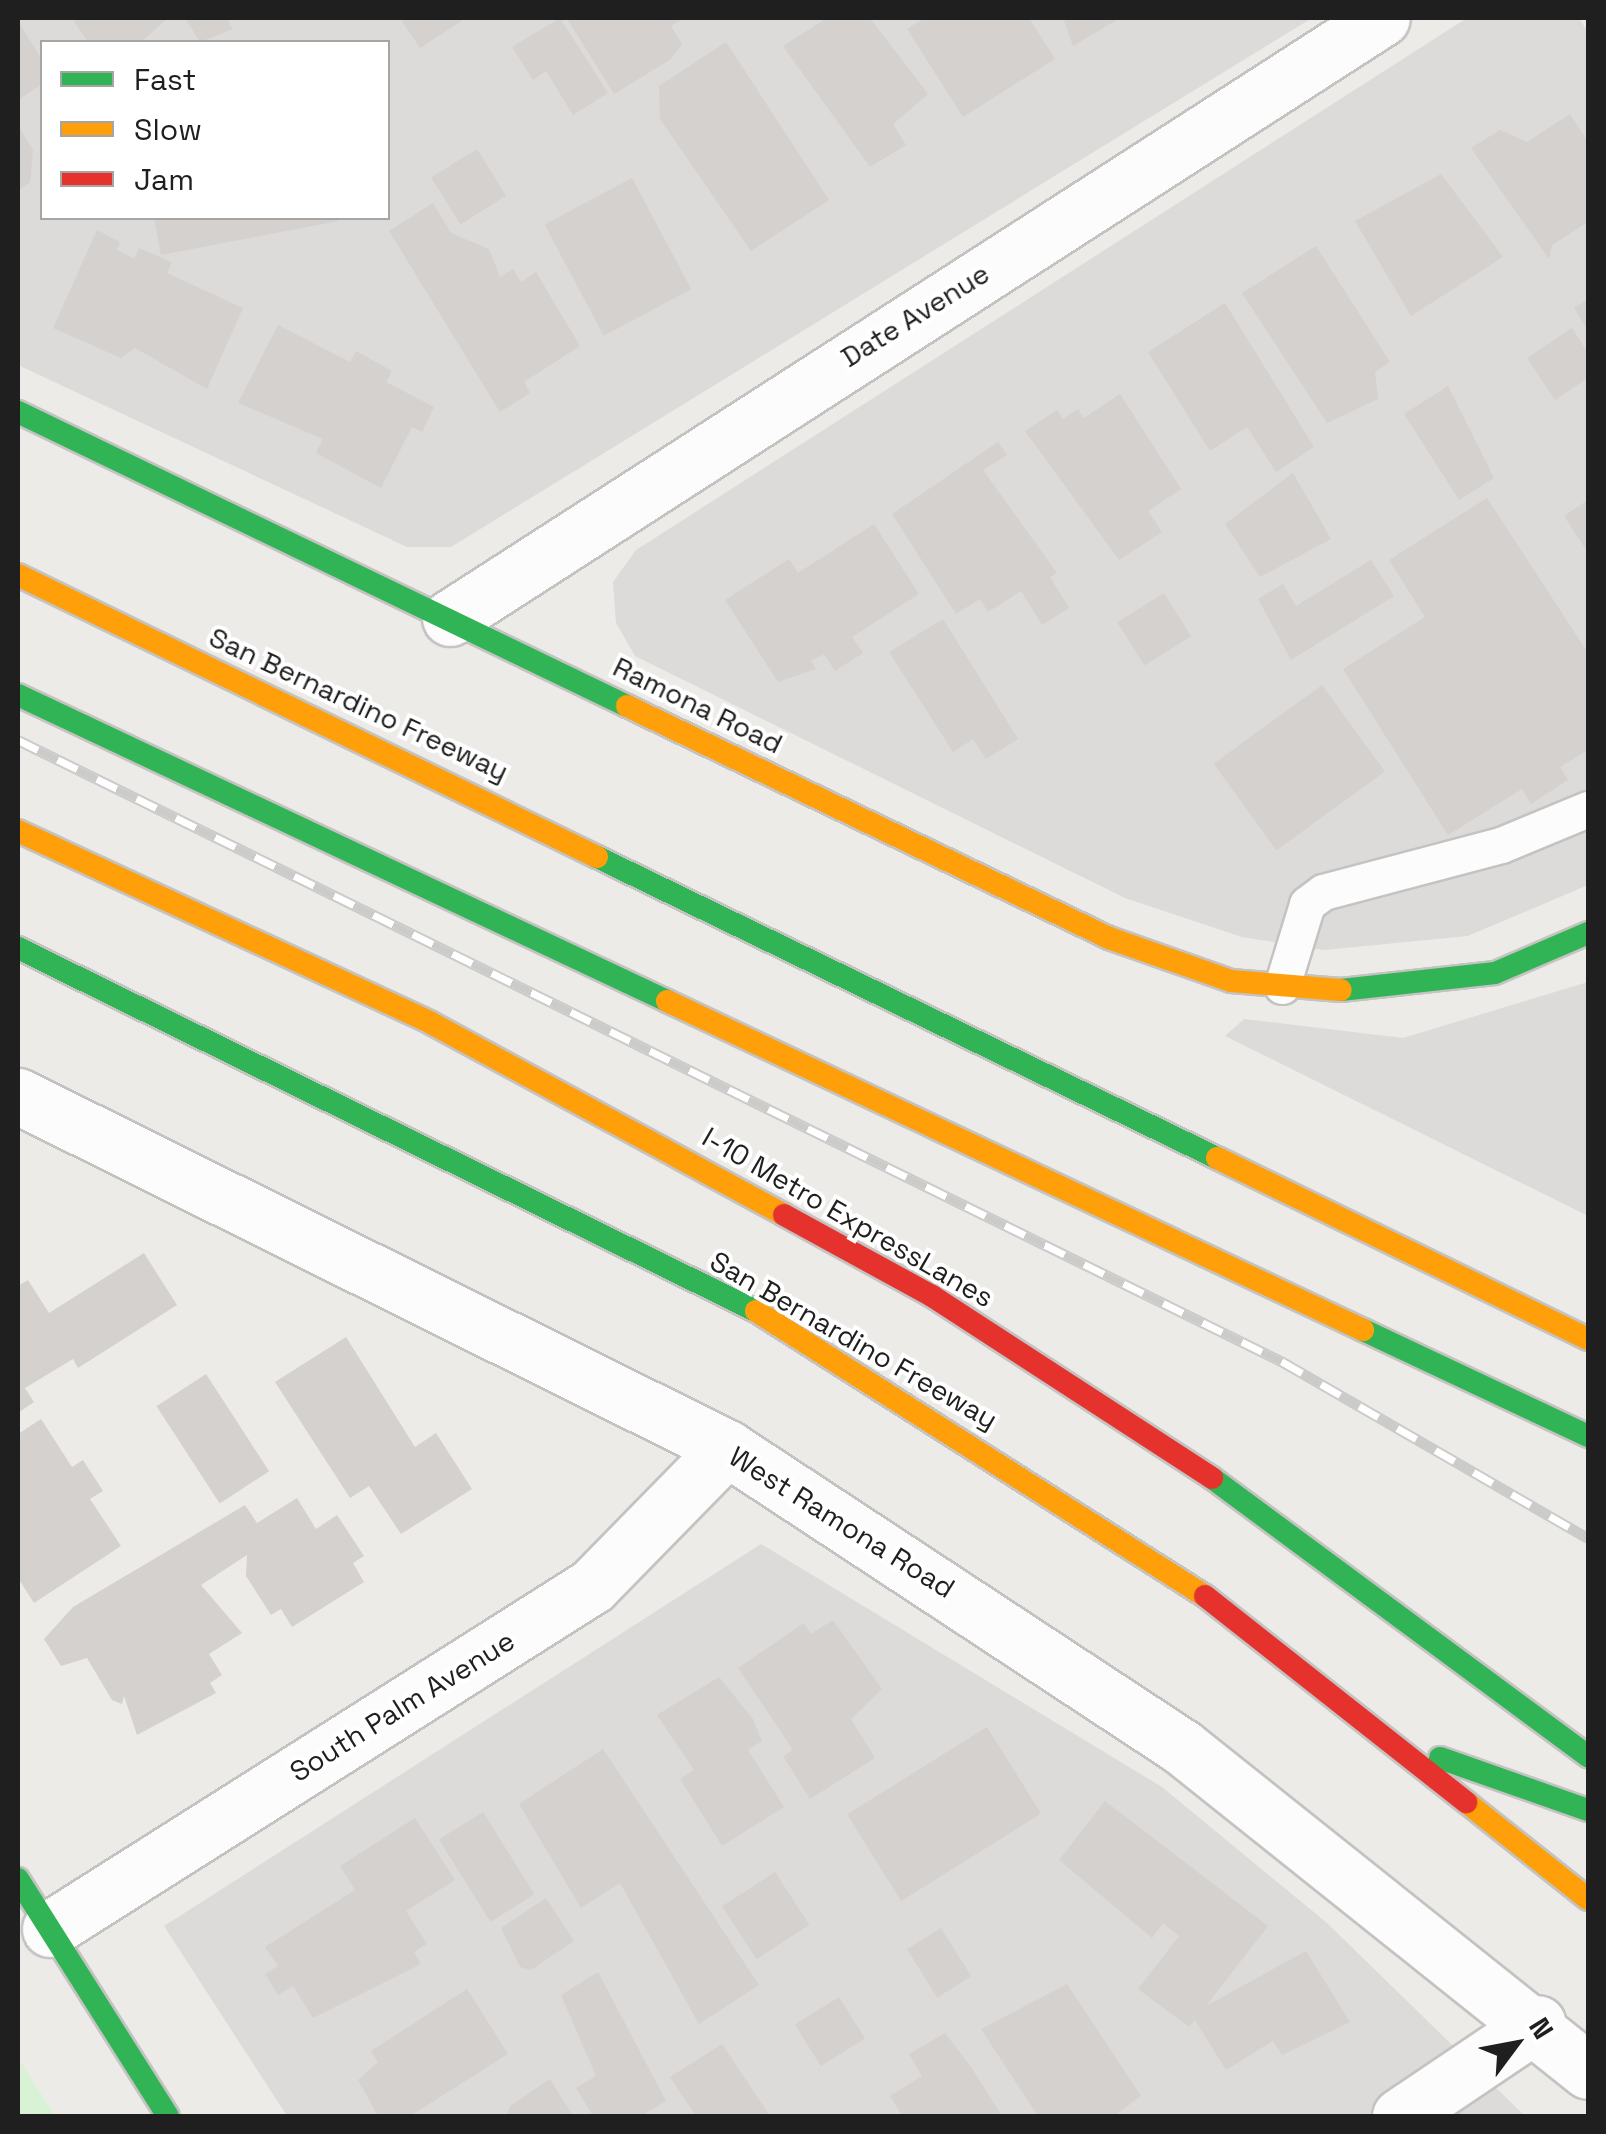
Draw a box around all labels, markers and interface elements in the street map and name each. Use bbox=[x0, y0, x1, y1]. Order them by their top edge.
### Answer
legend bbox=[40, 40, 390, 220]
text: Fast bbox=[134, 60, 196, 99]
text: Slow bbox=[134, 110, 202, 149]
text: Jam bbox=[134, 160, 194, 199]
street label: Date Avenue bbox=[835, 256, 995, 374]
street label: San Bernardino Freeway bbox=[204, 620, 514, 788]
street label: Ramona Road bbox=[608, 649, 788, 761]
street label: I-10 Metro ExpressLanes bbox=[696, 1120, 1000, 1314]
street label: San Bernardino Freeway bbox=[704, 1244, 1004, 1436]
street label: West Ramona Road bbox=[723, 1439, 961, 1605]
street label: South Palm Avenue bbox=[283, 1623, 521, 1789]
north arrow bbox=[1466, 1994, 1566, 2094]
text: N bbox=[1521, 2011, 1562, 2046]

